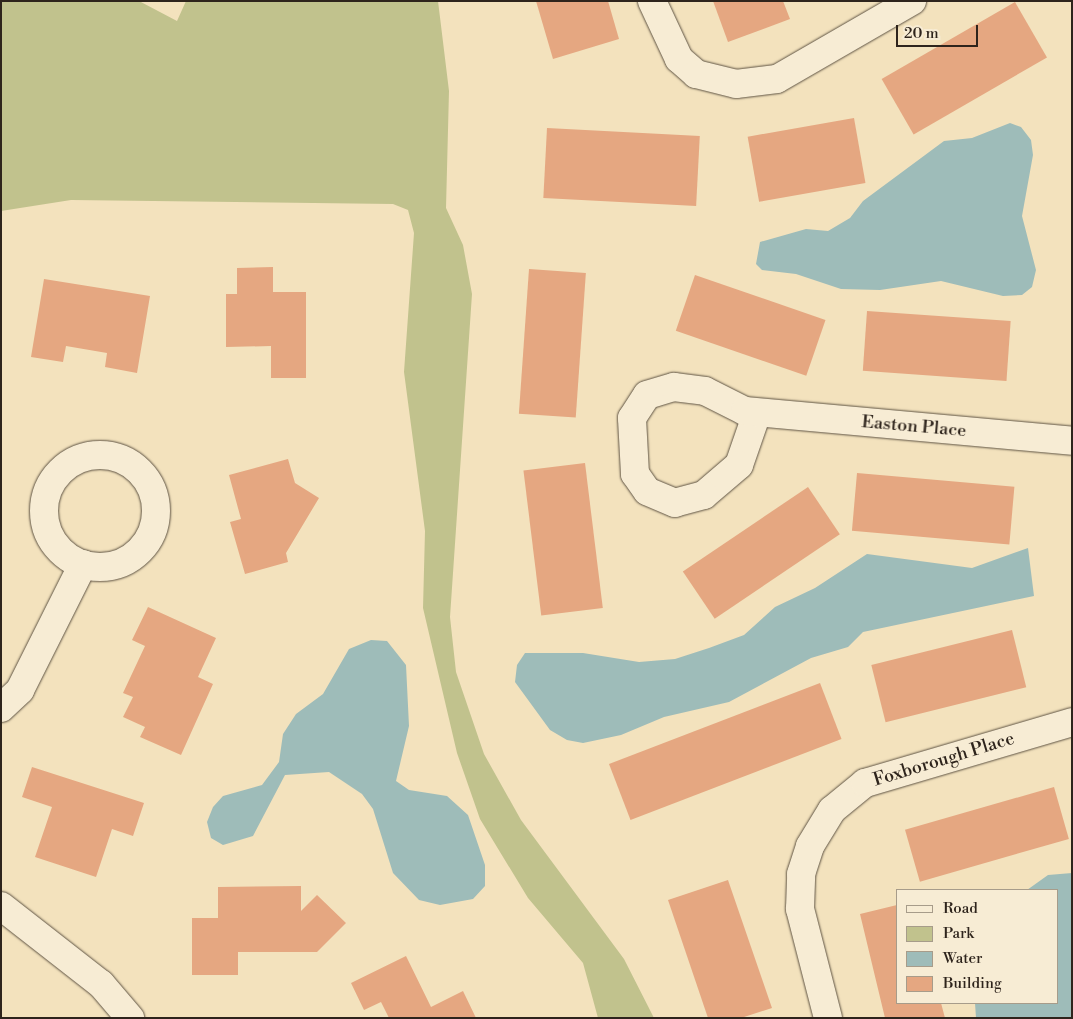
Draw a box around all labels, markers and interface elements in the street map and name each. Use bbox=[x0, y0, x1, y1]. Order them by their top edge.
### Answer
scale bar bbox=[898, 15, 980, 47]
text: 20 m bbox=[904, 24, 939, 43]
street label: Easton Place bbox=[861, 412, 967, 442]
street label: Foxborough Place bbox=[871, 728, 1017, 792]
legend bbox=[896, 889, 1058, 1004]
text: Road bbox=[943, 899, 978, 918]
text: Park bbox=[943, 924, 974, 943]
text: Water bbox=[943, 949, 982, 968]
text: Building bbox=[943, 974, 1002, 993]

